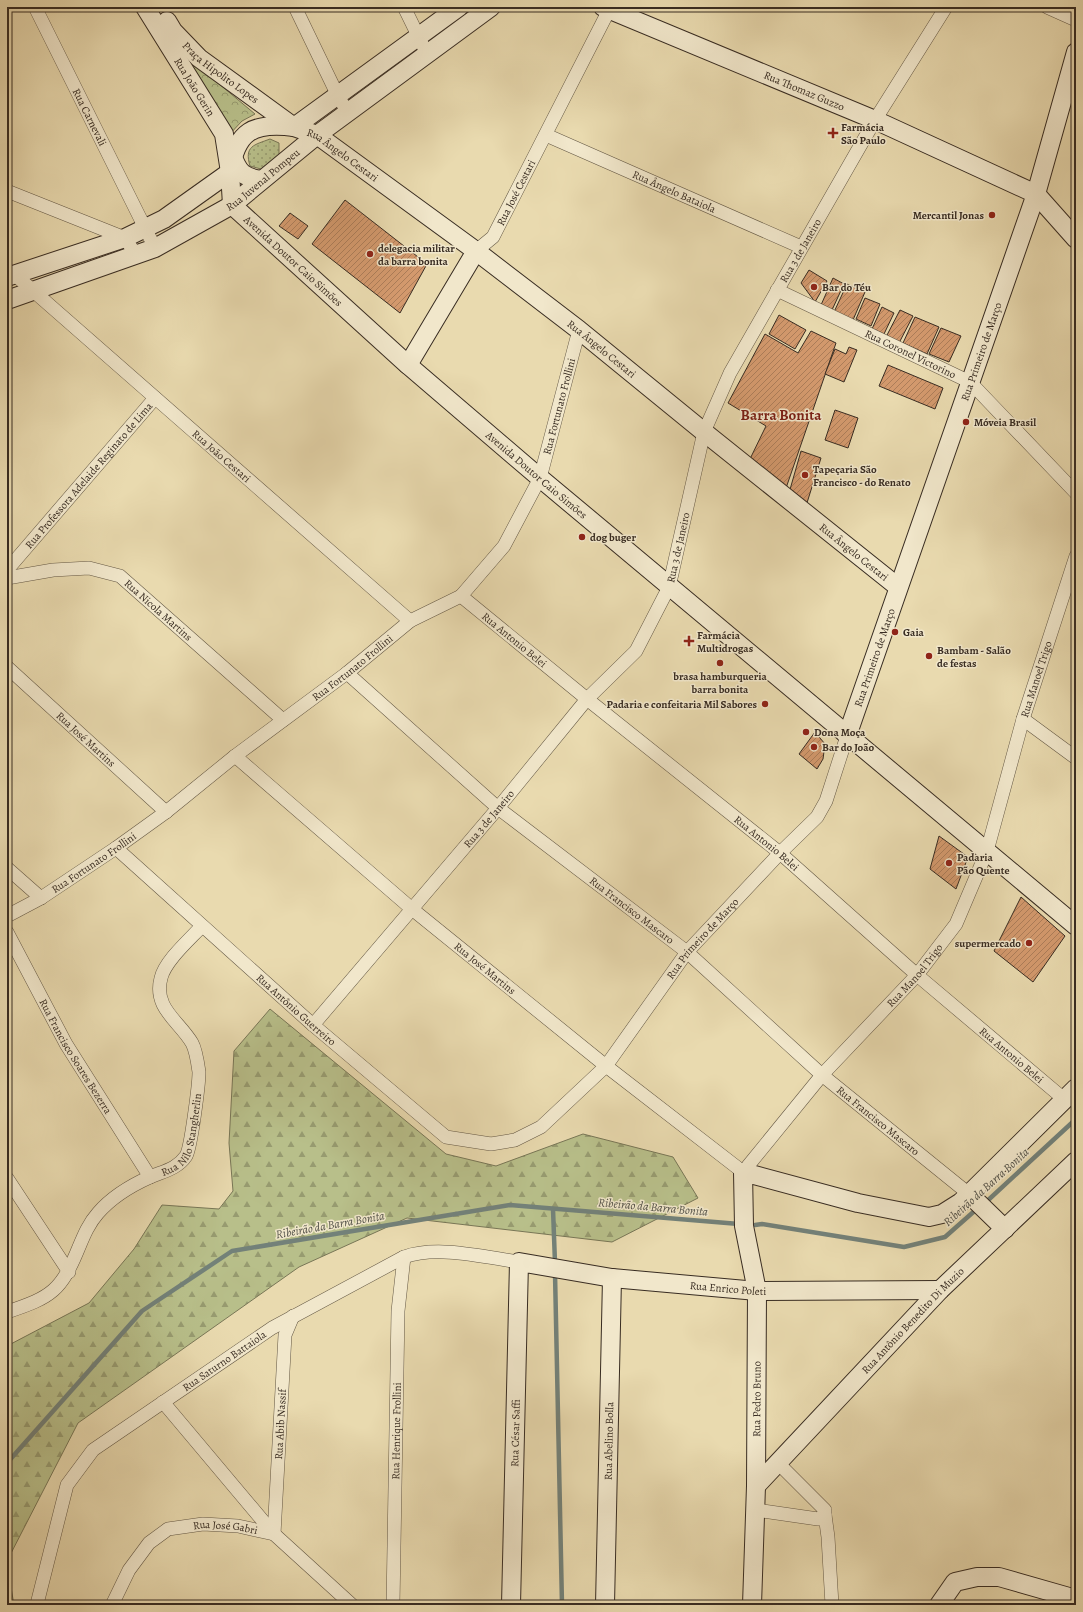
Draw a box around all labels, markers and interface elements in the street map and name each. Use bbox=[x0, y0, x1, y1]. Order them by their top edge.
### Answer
street label: Praça Hipolito Lopes bbox=[179, 38, 262, 107]
street label: Rua João Gerin bbox=[170, 55, 218, 119]
street label: Rua Thomaz Guzzo bbox=[761, 68, 847, 115]
street label: Rua Carnevali bbox=[69, 86, 110, 149]
place label: Farmácia São Paulo bbox=[841, 120, 886, 148]
street label: Rua Ângelo Cestari bbox=[305, 125, 381, 185]
marker: Farmácia São Paulo bbox=[828, 128, 838, 138]
street label: Rua Juvenal Pompeu bbox=[223, 145, 303, 215]
street label: Rua José Cestari bbox=[493, 157, 539, 228]
street label: Rua Ângelo Bataiola bbox=[630, 167, 719, 217]
place label: Mercantil Jonas bbox=[913, 208, 985, 223]
marker: Mercantil Jonas bbox=[987, 210, 997, 220]
street label: Avenida Doutor Caio Simões bbox=[240, 212, 346, 310]
street label: Rua 3 de Janeiro bbox=[776, 216, 825, 286]
place label: delegacia militar da barra bonita bbox=[378, 241, 455, 269]
marker: delegacia militar da barra bonita bbox=[365, 249, 375, 259]
place label: Bar do Téu bbox=[822, 280, 872, 295]
marker: Bar do Téu bbox=[809, 282, 819, 292]
street label: Rua Primeiro de Março bbox=[957, 300, 1006, 403]
street label: Rua Ângelo Cestari bbox=[564, 317, 639, 382]
street label: Rua Coronel Victorino bbox=[862, 326, 959, 382]
street label: Rua Fortunato Frollini bbox=[539, 357, 579, 456]
street label: Rua Professora Adelaide Reginato de Lima bbox=[22, 398, 157, 552]
district label: Barra Bonita bbox=[741, 405, 822, 425]
place label: Móveia Brasil bbox=[974, 415, 1036, 430]
marker: Móveia Brasil bbox=[961, 417, 971, 427]
street label: Rua João Cestari bbox=[189, 426, 254, 486]
street label: Avenida Doutor Caio Simões bbox=[482, 427, 590, 522]
place label: Tapeçaria São Francisco - do Renato bbox=[813, 462, 911, 490]
marker: Tapeçaria São Francisco - do Renato bbox=[800, 470, 810, 480]
street label: Rua 3 de Janeiro bbox=[663, 511, 694, 584]
street label: Rua Ângelo Cestari bbox=[816, 520, 892, 585]
place label: dog buger bbox=[590, 530, 636, 545]
marker: dog buger bbox=[577, 532, 587, 542]
street label: Rua Nicola Martins bbox=[121, 576, 195, 645]
street label: Rua Primeiro de Março bbox=[851, 606, 899, 709]
street label: Rua Antonio Belei bbox=[478, 609, 550, 671]
place label: Gaia bbox=[903, 625, 925, 640]
marker: Gaia bbox=[890, 627, 900, 637]
place label: Farmácia Multidrogas bbox=[697, 628, 754, 656]
street label: Rua Fortunato Frollini bbox=[309, 631, 396, 705]
marker: Farmácia Multidrogas bbox=[684, 636, 694, 646]
street label: Rua Manoel Trigo bbox=[1017, 639, 1056, 719]
place label: Bambam - Salão de festas bbox=[937, 643, 1011, 671]
marker: Bambam - Salão de festas bbox=[924, 651, 934, 661]
marker: brasa hamburqueria barra bonita bbox=[715, 658, 725, 668]
place label: brasa hamburqueria barra bonita bbox=[672, 669, 767, 697]
place label: Padaria e confeitaria Mil Sabores bbox=[607, 697, 758, 712]
marker: Padaria e confeitaria Mil Sabores bbox=[760, 699, 770, 709]
street label: Rua José Martins bbox=[53, 708, 119, 771]
place label: Dona Moça bbox=[814, 725, 866, 740]
marker: Dona Moça bbox=[801, 727, 811, 737]
place label: Bar do João bbox=[822, 740, 874, 755]
marker: Bar do João bbox=[809, 742, 819, 752]
street label: Rua 3 de Janeiro bbox=[460, 786, 518, 851]
street label: Rua Antonio Belei bbox=[731, 812, 802, 875]
street label: Rua Fortunato Frollini bbox=[49, 829, 139, 897]
place label: Padaria Pão Quente bbox=[957, 850, 1009, 878]
marker: Padaria Pão Quente bbox=[944, 858, 954, 868]
street label: Rua Francisco Mascaro bbox=[586, 873, 678, 948]
street label: Rua Primeiro de Março bbox=[663, 894, 743, 982]
place label: supermercado bbox=[955, 936, 1021, 951]
marker: supermercado bbox=[1024, 938, 1034, 948]
street label: Rua José Martins bbox=[451, 939, 519, 998]
street label: Rua Manoel Trigo bbox=[883, 940, 947, 1011]
street label: Rua Antônio Guerreiro bbox=[253, 970, 339, 1050]
street label: Rua Francisco Soares Bezerra bbox=[35, 996, 116, 1118]
street label: Rua Antonio Belei bbox=[976, 1024, 1047, 1087]
street label: Rua Francisco Mascaro bbox=[833, 1083, 923, 1159]
street label: Rua Nilo Stangherlin bbox=[159, 1093, 205, 1180]
water label: Ribeirão da Barra Bonita bbox=[940, 1144, 1033, 1230]
water label: Ribeirão da Barra Bonita bbox=[597, 1194, 709, 1220]
water label: Ribeirão da Barra Bonita bbox=[274, 1207, 386, 1242]
street label: Rua Antônio Benedito Di Muzio bbox=[858, 1264, 968, 1377]
street label: Rua Enrico Poleti bbox=[689, 1278, 766, 1299]
street label: Rua Saturno Battaiola bbox=[179, 1327, 270, 1395]
street label: Rua Pedro Bruno bbox=[749, 1360, 765, 1437]
street label: Rua Henrique Frollini bbox=[388, 1382, 405, 1480]
street label: Rua Abib Nassif bbox=[271, 1387, 290, 1460]
street label: Rua César Saffi bbox=[507, 1398, 524, 1467]
street label: Rua Abelino Bolla bbox=[601, 1401, 617, 1480]
street label: Rua José Gabri bbox=[192, 1517, 259, 1538]

